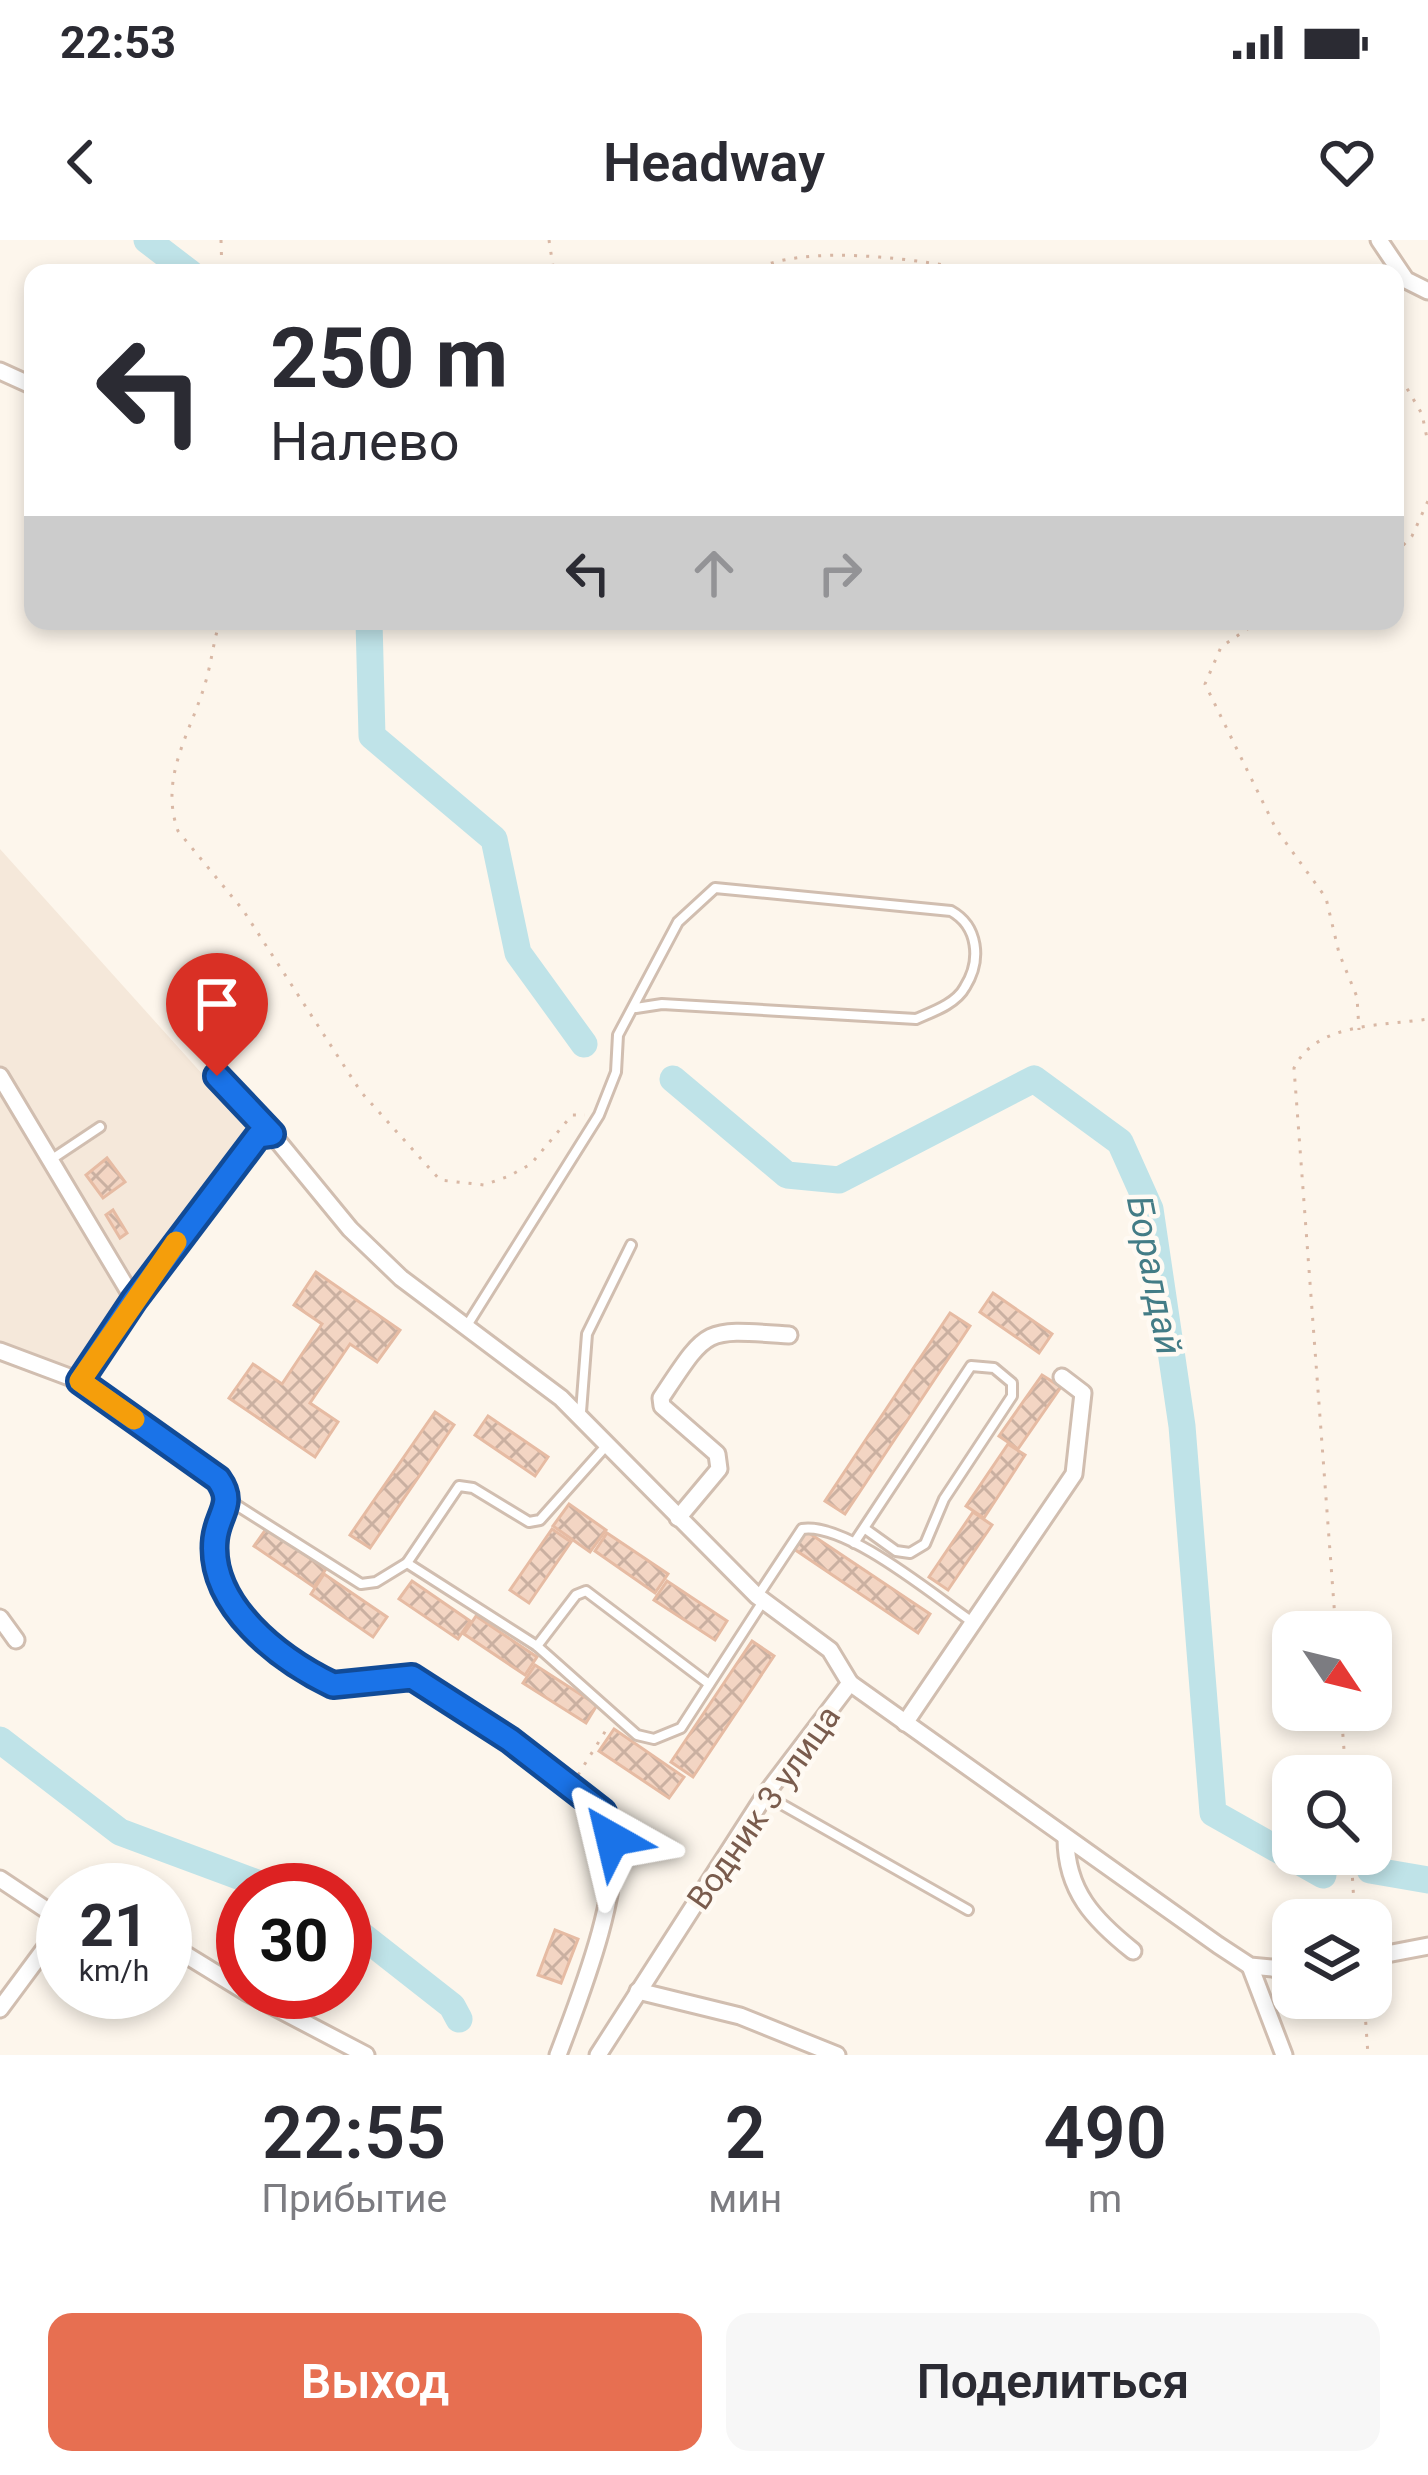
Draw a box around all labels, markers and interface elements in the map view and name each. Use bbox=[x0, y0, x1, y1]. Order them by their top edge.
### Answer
text: 22:53 bbox=[60, 16, 176, 69]
icon: back bbox=[48, 129, 114, 195]
icon: heart bbox=[1314, 129, 1380, 195]
text: Headway bbox=[603, 131, 825, 194]
text: 250 m bbox=[270, 309, 508, 408]
icon: left bbox=[72, 312, 228, 468]
text: Налево bbox=[270, 410, 459, 473]
icon: left bbox=[555, 540, 621, 606]
icon: ahead bbox=[681, 540, 747, 606]
icon: right bbox=[807, 540, 873, 606]
pin bbox=[166, 953, 268, 1076]
icon: arrive bbox=[184, 971, 250, 1037]
water label: Боралдай bbox=[1118, 1192, 1190, 1358]
north arrow bbox=[1272, 1611, 1392, 1731]
map controls bbox=[1272, 1611, 1392, 2019]
street label: Водник 3 улица bbox=[679, 1698, 848, 1917]
button: search bbox=[1272, 1755, 1392, 1875]
position arrow bbox=[549, 1776, 675, 1902]
speed limit sign: 30 bbox=[216, 1863, 372, 2019]
text: 21 bbox=[80, 1890, 148, 1961]
button: layers bbox=[1272, 1899, 1392, 2019]
text: km/h bbox=[79, 1953, 149, 1988]
text: 22:55 bbox=[262, 2091, 446, 2176]
text: 2 bbox=[725, 2091, 766, 2176]
text: 490 bbox=[1043, 2091, 1167, 2176]
text: Прибытие bbox=[261, 2176, 447, 2222]
text: мин bbox=[708, 2176, 782, 2222]
text: m bbox=[1088, 2176, 1122, 2222]
button: Выход bbox=[48, 2313, 702, 2451]
button: Поделиться bbox=[726, 2313, 1380, 2451]

